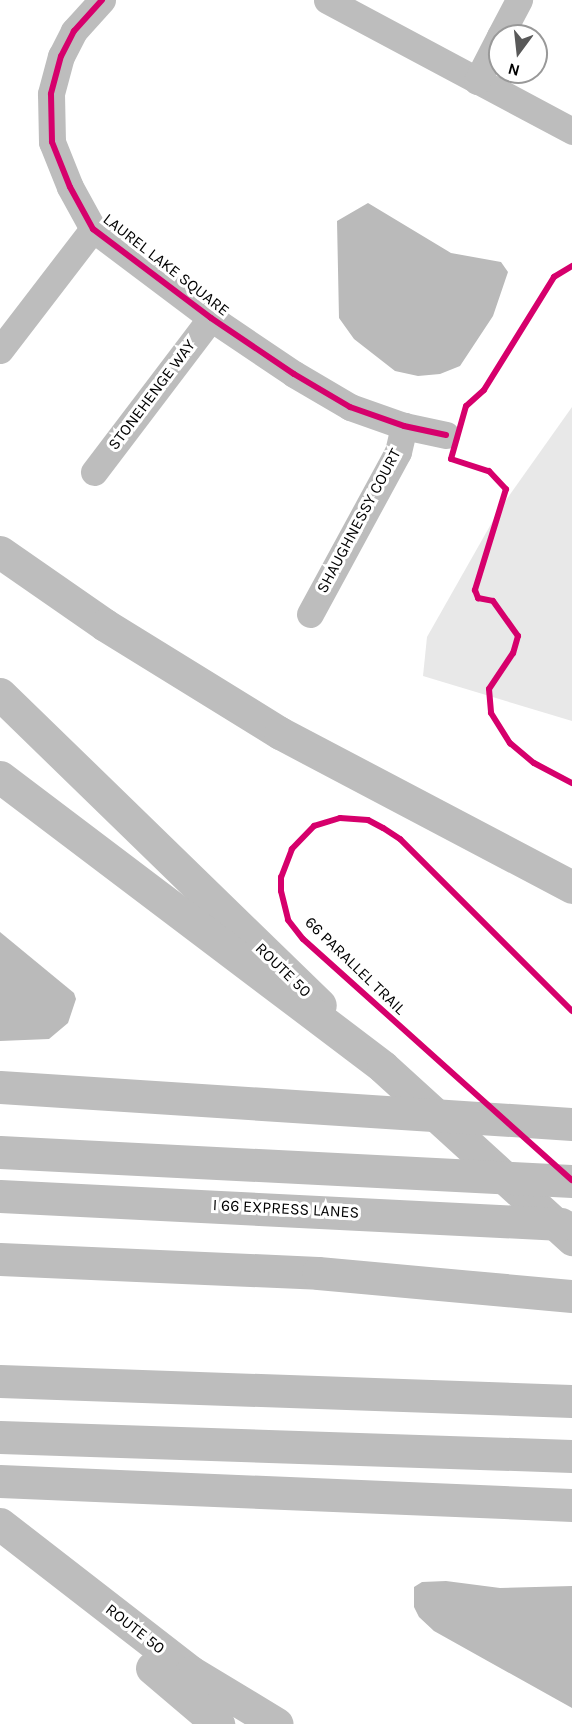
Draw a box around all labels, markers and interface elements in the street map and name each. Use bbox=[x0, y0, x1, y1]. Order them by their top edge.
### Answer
north arrow bbox=[488, 24, 548, 84]
text: N bbox=[506, 59, 522, 81]
street label: LAUREL LAKE SQUARE bbox=[99, 210, 233, 320]
street label: STONEHENGE WAY bbox=[104, 336, 200, 454]
street label: SHAUGHNESSY COURT bbox=[313, 445, 405, 597]
street label: 66 PARALLEL TRAIL bbox=[301, 913, 409, 1019]
street label: ROUTE 50 bbox=[251, 939, 315, 1001]
street label: I 66 EXPRESS LANES bbox=[212, 1196, 360, 1222]
street label: ROUTE 50 bbox=[102, 1600, 168, 1658]

